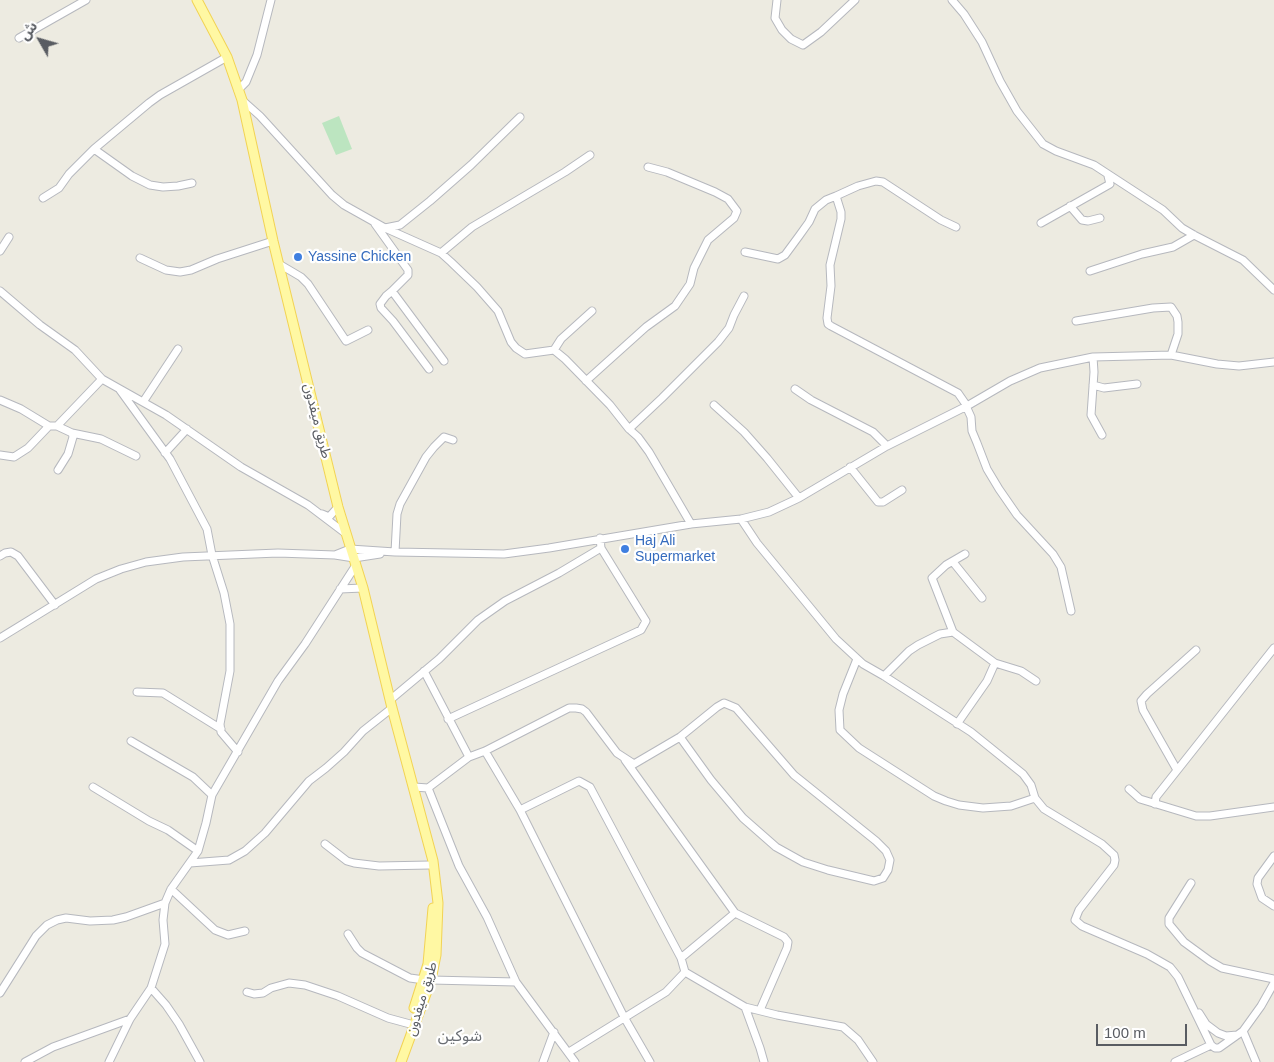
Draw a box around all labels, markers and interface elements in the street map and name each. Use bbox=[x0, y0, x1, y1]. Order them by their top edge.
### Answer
north arrow bbox=[15, 15, 65, 65]
text: ش bbox=[16, 18, 40, 43]
place label: Yassine Chicken bbox=[308, 249, 411, 265]
marker: Yassine Chicken bbox=[292, 251, 304, 263]
street label: طريق ميفدون bbox=[300, 382, 334, 460]
place label: Haj Ali Supermarket bbox=[635, 533, 715, 566]
marker: Haj Ali Supermarket bbox=[619, 543, 631, 555]
street label: طريق ميفدون bbox=[403, 960, 441, 1038]
scale bar bbox=[1099, 1014, 1190, 1046]
text: 100 m bbox=[1104, 1024, 1146, 1041]
district label: شوكين bbox=[438, 1027, 482, 1047]

